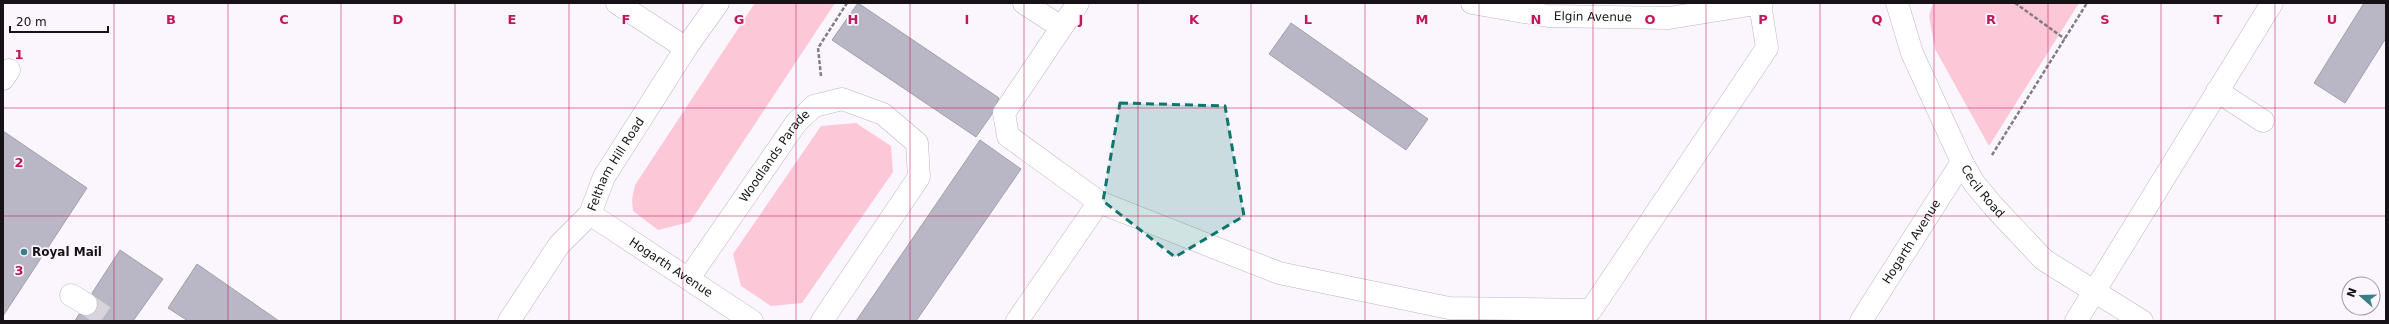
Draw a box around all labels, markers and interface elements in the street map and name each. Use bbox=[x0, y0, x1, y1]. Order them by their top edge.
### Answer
scale bar bbox=[10, 8, 108, 34]
street label: Elgin Avenue bbox=[1554, 9, 1632, 24]
text: B bbox=[166, 12, 176, 27]
text: C bbox=[279, 12, 289, 27]
text: D bbox=[393, 12, 404, 27]
text: E bbox=[508, 12, 516, 27]
text: F bbox=[622, 12, 630, 27]
text: G bbox=[734, 12, 744, 27]
text: H bbox=[848, 12, 858, 27]
text: I bbox=[965, 12, 969, 27]
text: J bbox=[1078, 12, 1083, 27]
text: K bbox=[1189, 12, 1200, 27]
text: L bbox=[1304, 12, 1312, 27]
text: M bbox=[1416, 12, 1428, 27]
text: N bbox=[1531, 12, 1541, 27]
text: O bbox=[1644, 12, 1656, 27]
text: P bbox=[1758, 12, 1768, 27]
text: Q bbox=[1871, 12, 1883, 27]
text: R bbox=[1986, 12, 1996, 27]
text: S bbox=[2100, 12, 2110, 27]
text: T bbox=[2214, 12, 2223, 27]
text: U bbox=[2327, 12, 2337, 27]
text: 20 m bbox=[16, 15, 47, 29]
text: 1 bbox=[14, 47, 24, 62]
street label: Woodlands Parade bbox=[736, 107, 813, 205]
street label: Feltham Hill Road bbox=[585, 115, 647, 213]
text: 2 bbox=[14, 155, 24, 170]
street label: Cecil Road bbox=[1958, 162, 2007, 221]
street label: Hogarth Avenue bbox=[1879, 197, 1943, 286]
street label: Hogarth Avenue bbox=[627, 235, 715, 300]
place label: Royal Mail bbox=[32, 245, 102, 259]
marker: Royal Mail bbox=[19, 247, 29, 257]
text: 3 bbox=[14, 263, 24, 278]
north arrow bbox=[2341, 276, 2381, 316]
text: N bbox=[2344, 286, 2360, 299]

